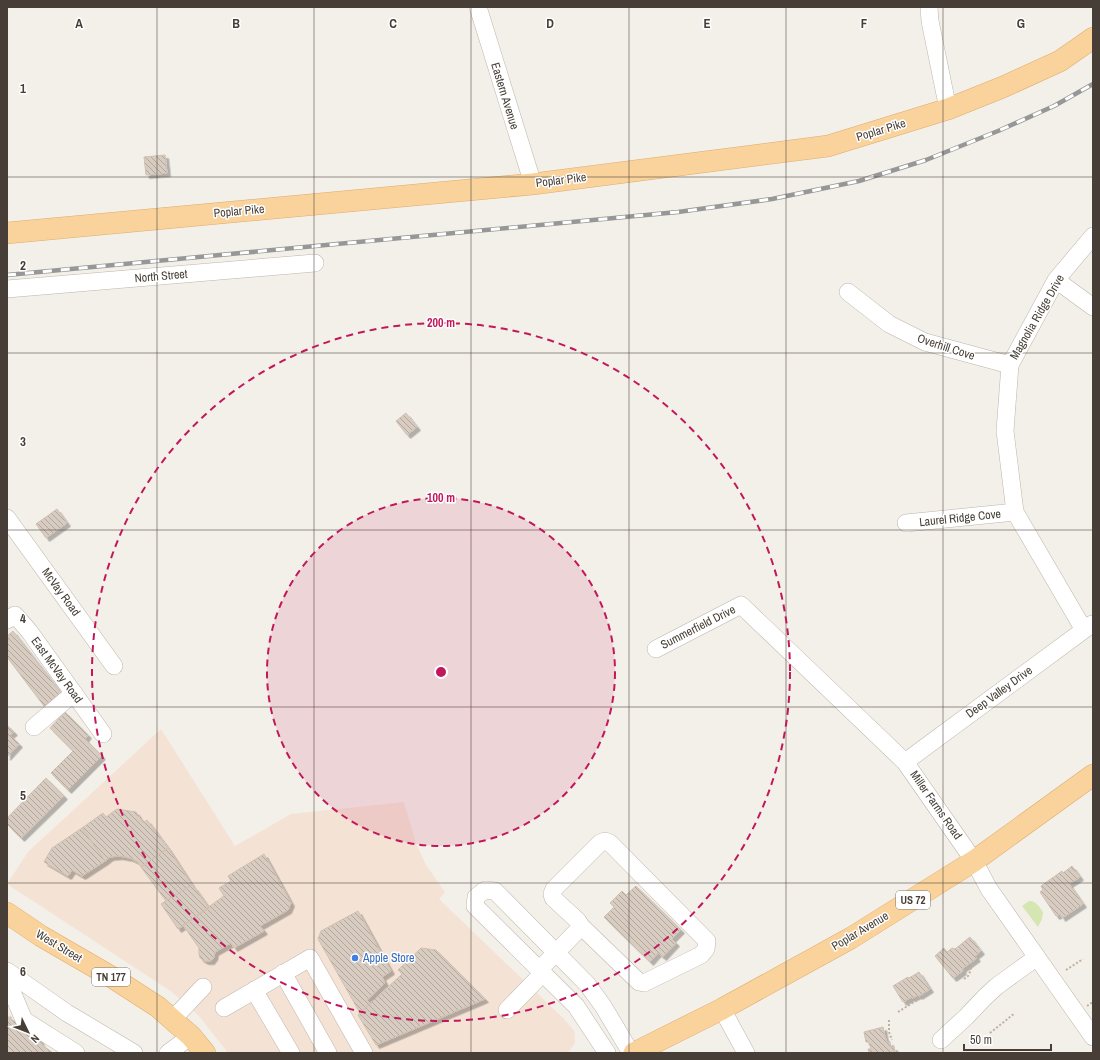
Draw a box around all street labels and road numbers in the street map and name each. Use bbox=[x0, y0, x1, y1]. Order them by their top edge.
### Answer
street label: Eastern Avenue bbox=[487, 61, 523, 131]
street label: Poplar Pike bbox=[854, 115, 908, 145]
street label: Poplar Pike bbox=[535, 169, 587, 191]
street label: Poplar Pike bbox=[213, 201, 265, 221]
street label: North Street bbox=[134, 266, 188, 286]
street label: Magnolia Ridge Drive bbox=[1006, 272, 1068, 362]
street label: Overhill Cove bbox=[915, 330, 977, 364]
street label: Laurel Ridge Cove bbox=[918, 506, 1002, 530]
street label: McVay Road bbox=[38, 565, 84, 619]
street label: Summerfield Drive bbox=[658, 601, 738, 653]
street label: East McVay Road bbox=[28, 634, 86, 706]
street label: Deep Valley Drive bbox=[963, 662, 1035, 722]
street label: Miller Farms Road bbox=[906, 767, 966, 843]
road number: US 72 bbox=[896, 891, 930, 909]
street label: Poplar Avenue bbox=[829, 908, 891, 954]
street label: West Street bbox=[33, 926, 85, 966]
road number: TN 177 bbox=[92, 968, 130, 986]

